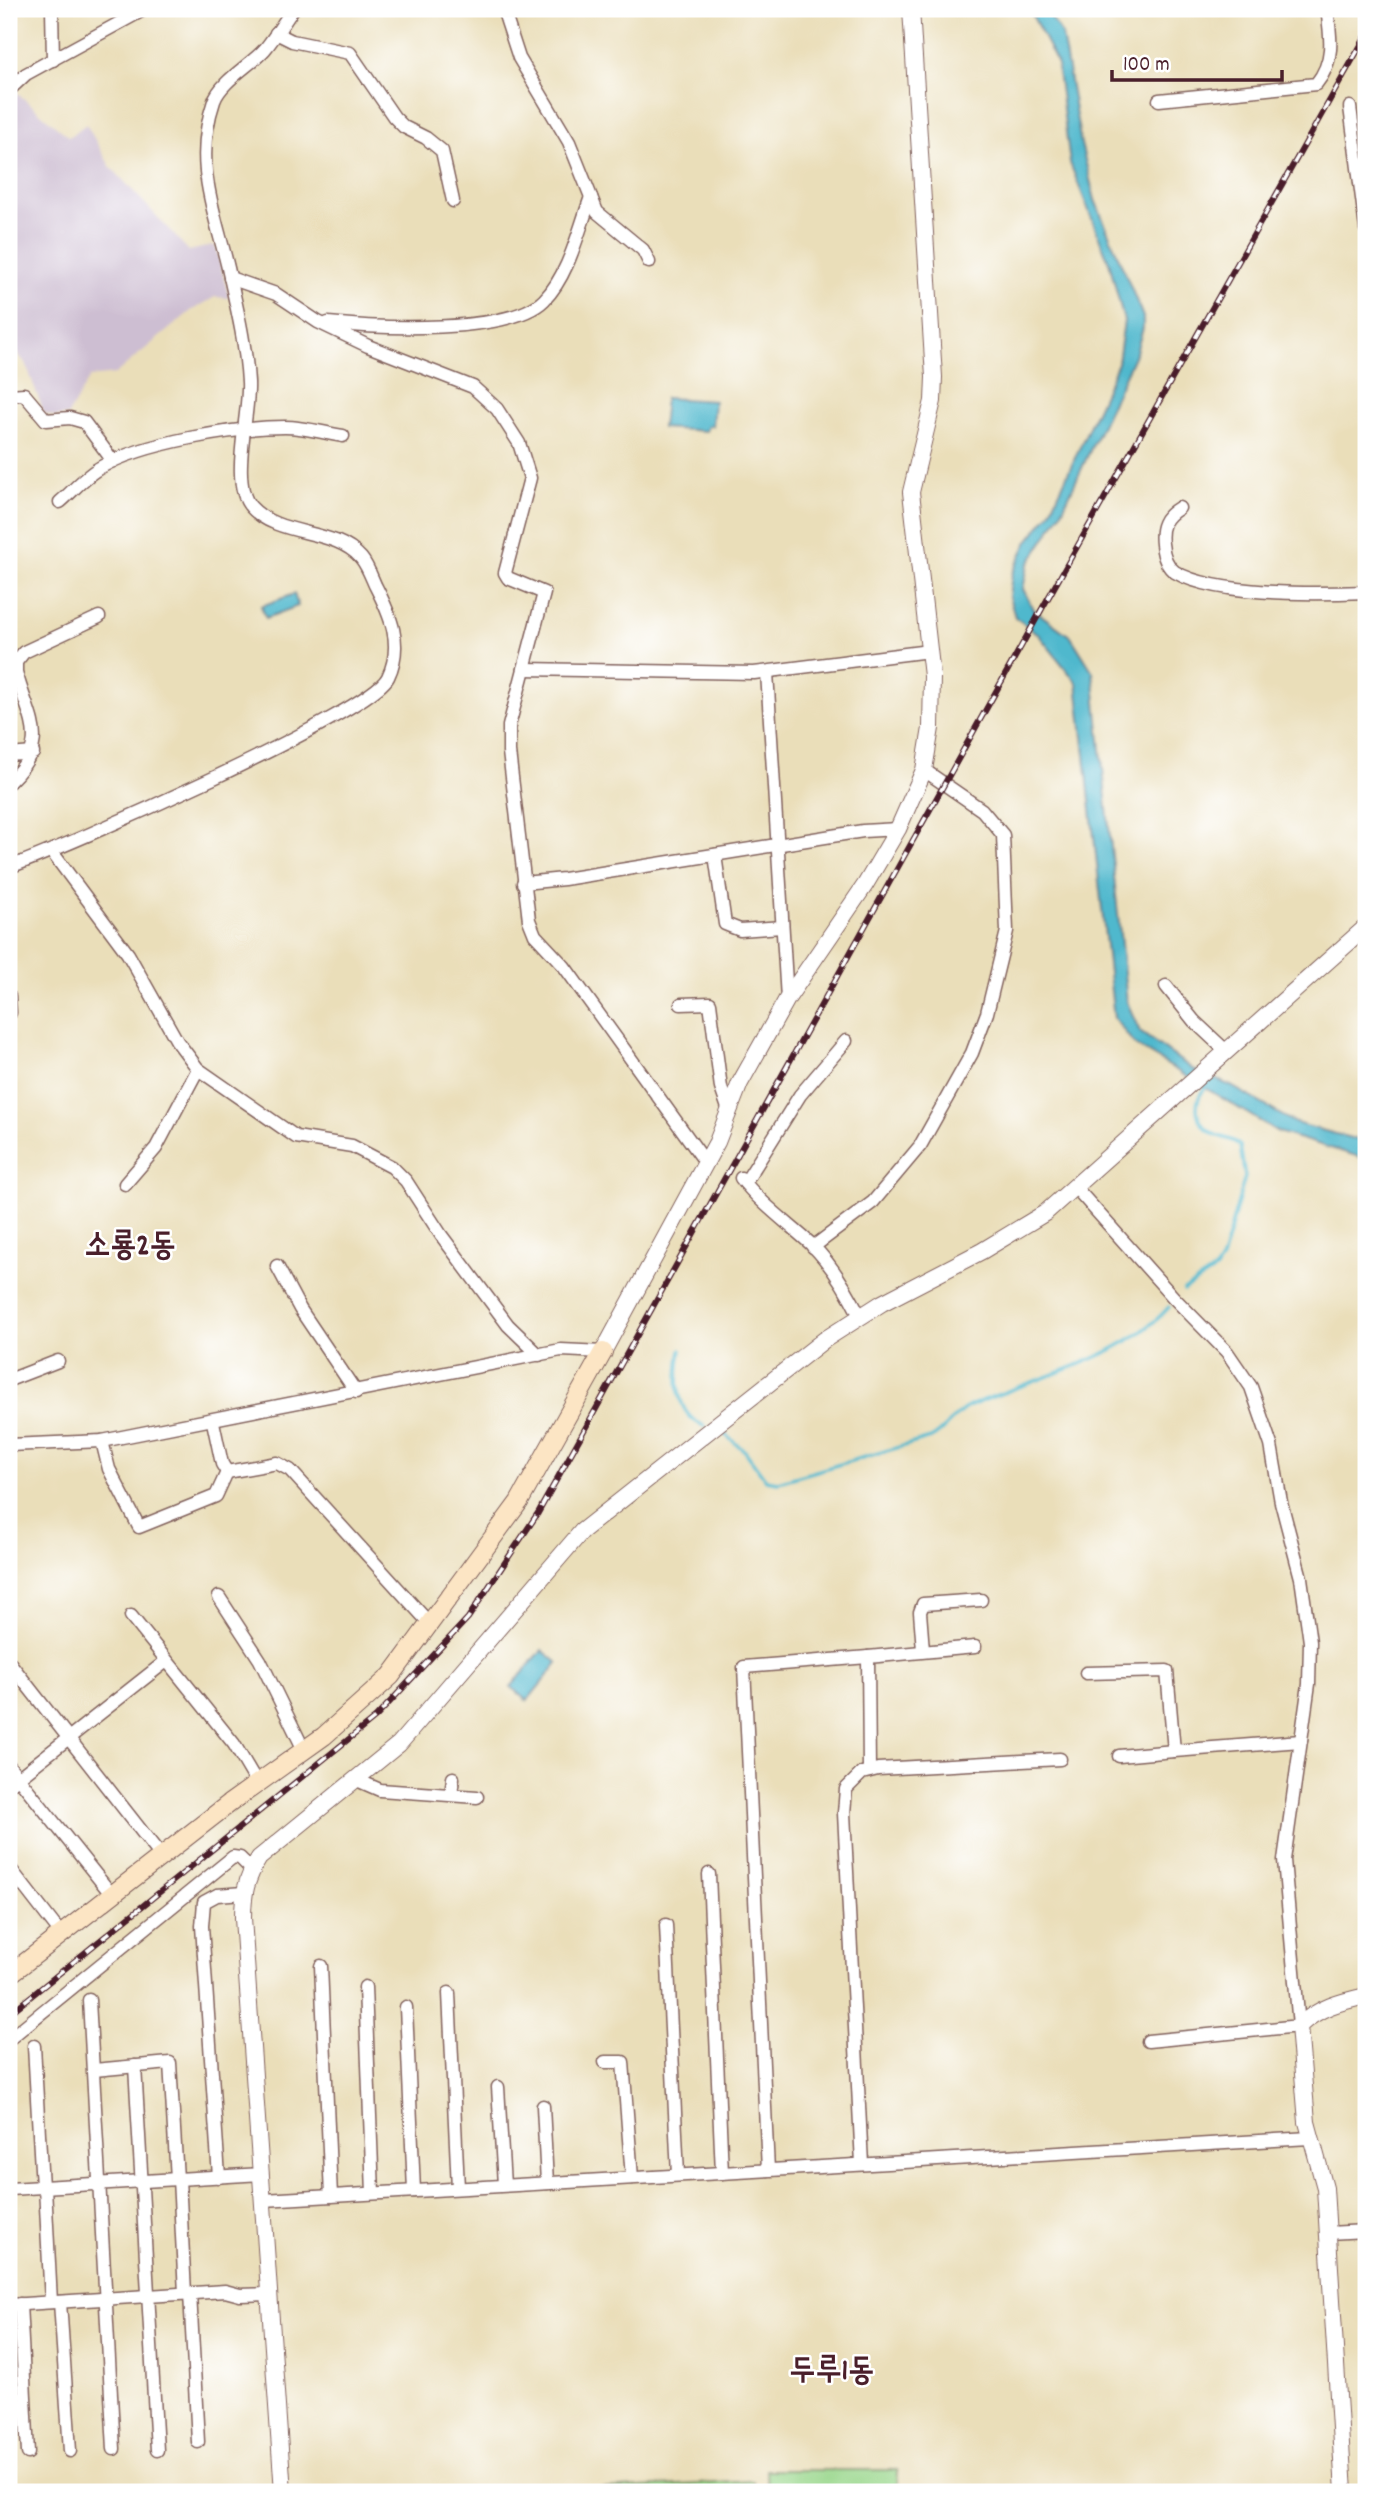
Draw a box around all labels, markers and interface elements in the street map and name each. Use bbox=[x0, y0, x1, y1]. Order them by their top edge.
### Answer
scale bar bbox=[1112, 38, 1282, 82]
text: 100 m bbox=[1123, 51, 1170, 81]
district label: 소룡2동 bbox=[84, 1225, 176, 1271]
district label: 두루1동 bbox=[790, 2350, 874, 2396]

